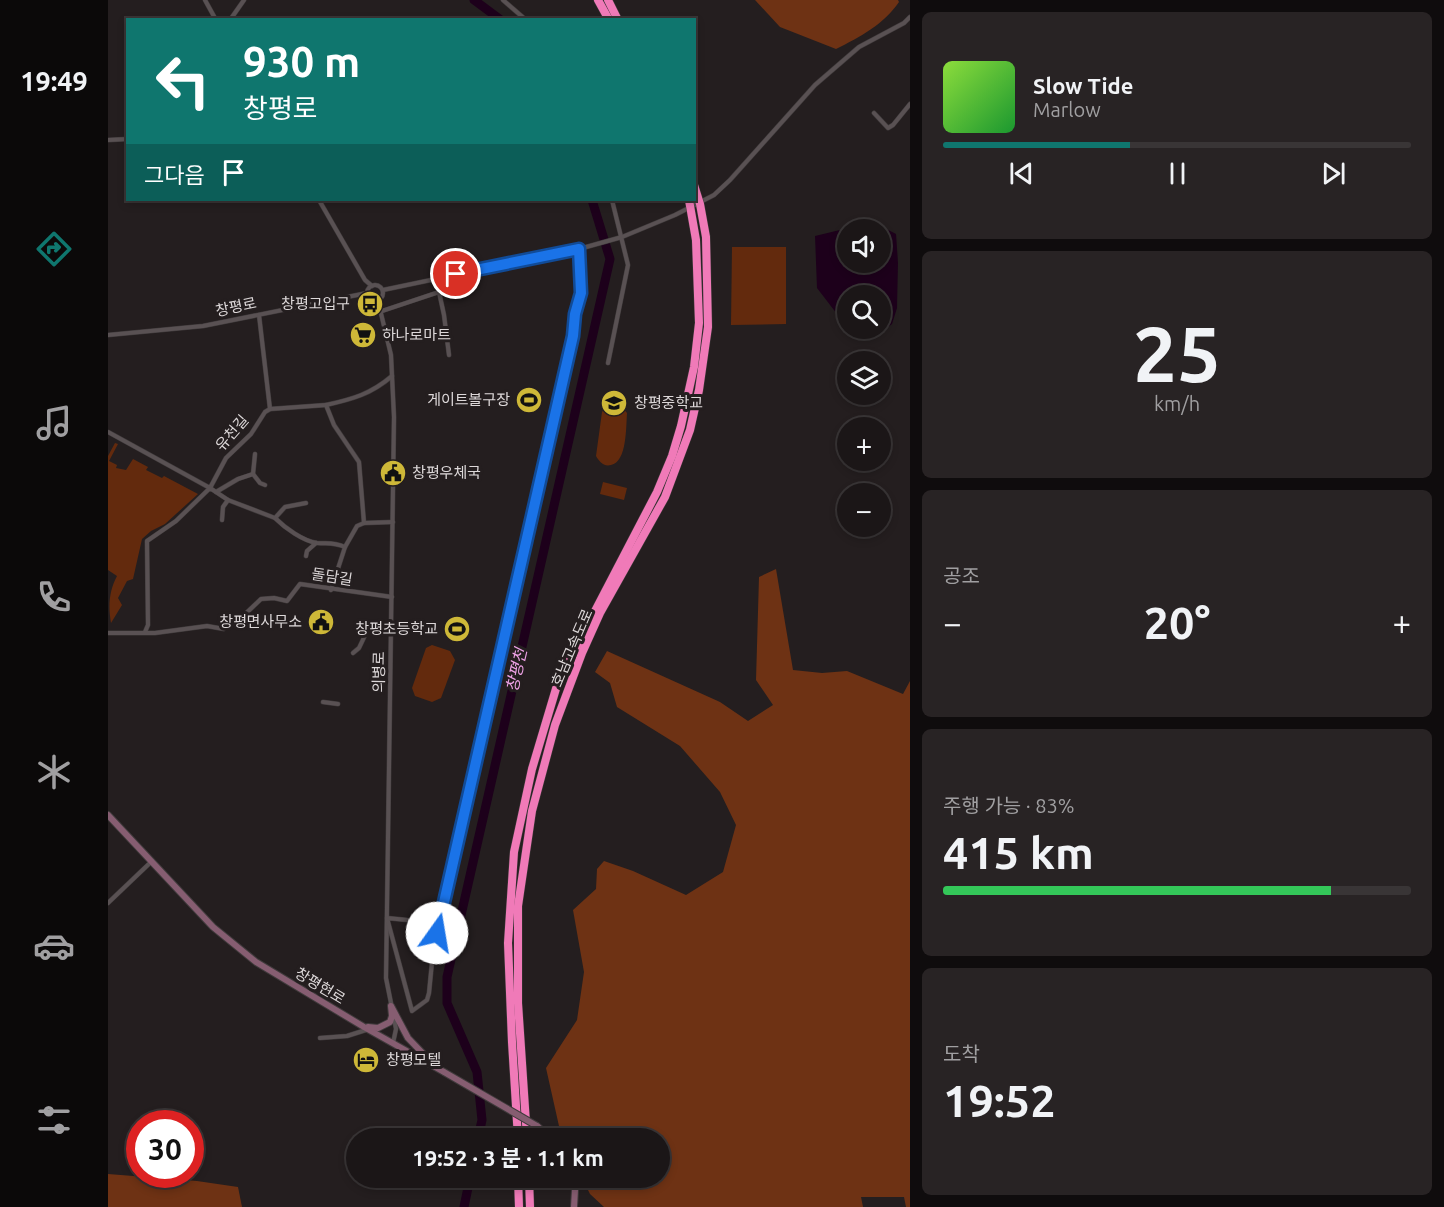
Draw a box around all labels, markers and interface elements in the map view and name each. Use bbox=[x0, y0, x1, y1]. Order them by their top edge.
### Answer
text: 930 m bbox=[243, 38, 360, 85]
icon: left bbox=[144, 42, 222, 120]
text: 19:49 bbox=[20, 66, 88, 96]
text: Slow Tide bbox=[1033, 73, 1133, 98]
text: 창평로 bbox=[243, 93, 318, 123]
text: Marlow bbox=[1033, 98, 1101, 121]
icon: arrive bbox=[217, 156, 250, 189]
icon: previous bbox=[1005, 157, 1038, 190]
icon: pause bbox=[1161, 157, 1194, 190]
icon: next bbox=[1317, 157, 1350, 190]
text: 그다음 bbox=[144, 162, 205, 187]
map controls bbox=[837, 219, 891, 537]
button: sound bbox=[837, 219, 891, 273]
icon: directions bbox=[33, 228, 75, 270]
pin bbox=[430, 248, 481, 299]
icon: arrive bbox=[439, 257, 472, 290]
button: search bbox=[837, 285, 891, 339]
bus stop icon: 창평고입구 bbox=[355, 289, 385, 319]
street label: 창평로 bbox=[214, 294, 258, 319]
place label: 창평고입구 bbox=[281, 295, 350, 312]
text: 25 bbox=[1133, 309, 1221, 397]
supermarket icon: 하나로마트 bbox=[348, 320, 378, 350]
place label: 하나로마트 bbox=[382, 326, 451, 343]
button: layers bbox=[837, 351, 891, 405]
sports icon: 게이트볼구장 bbox=[514, 385, 544, 415]
school or university icon: 창평중학교 bbox=[599, 388, 629, 418]
place label: 게이트볼구장 bbox=[427, 391, 510, 408]
text: km/h bbox=[1154, 392, 1200, 415]
place label: 창평중학교 bbox=[634, 394, 703, 411]
icon: music bbox=[33, 402, 75, 444]
street label: 유천길 bbox=[212, 411, 252, 454]
button: + bbox=[837, 417, 891, 471]
public building icon: 창평우체국 bbox=[378, 458, 408, 488]
place label: 창평우체국 bbox=[412, 464, 481, 481]
button: − bbox=[837, 483, 891, 537]
text: 공조 bbox=[943, 564, 980, 587]
street label: 돌담길 bbox=[310, 565, 354, 588]
icon: phone bbox=[33, 576, 75, 618]
text: 20° bbox=[1144, 597, 1210, 648]
text: − bbox=[943, 604, 962, 641]
text: + bbox=[1392, 604, 1411, 641]
street label: 호남고속도로 bbox=[548, 606, 596, 689]
public building icon: 창평면사무소 bbox=[306, 607, 336, 637]
place label: 창평면사무소 bbox=[219, 613, 302, 630]
sports icon: 창평초등학교 bbox=[442, 614, 472, 644]
place label: 창평초등학교 bbox=[355, 620, 438, 637]
water label: 창평천 bbox=[502, 644, 530, 694]
street label: 의병로 bbox=[370, 651, 387, 693]
icon: climate bbox=[33, 751, 75, 793]
text: 주행 가능 · 83% bbox=[943, 794, 1075, 817]
text: 415 km bbox=[943, 827, 1094, 878]
position arrow bbox=[405, 901, 469, 965]
icon: car bbox=[33, 925, 75, 967]
street label: 창평현로 bbox=[292, 964, 348, 1007]
text: 도착 bbox=[943, 1042, 980, 1065]
hotel icon: 창평모텔 bbox=[351, 1045, 381, 1075]
place label: 창평모텔 bbox=[386, 1051, 441, 1068]
text: 19:52 bbox=[943, 1075, 1056, 1126]
icon: filters bbox=[33, 1099, 75, 1141]
speed limit sign: 30 bbox=[126, 1110, 204, 1188]
text: 19:52 · 3 분 · 1.1 km bbox=[412, 1145, 604, 1170]

